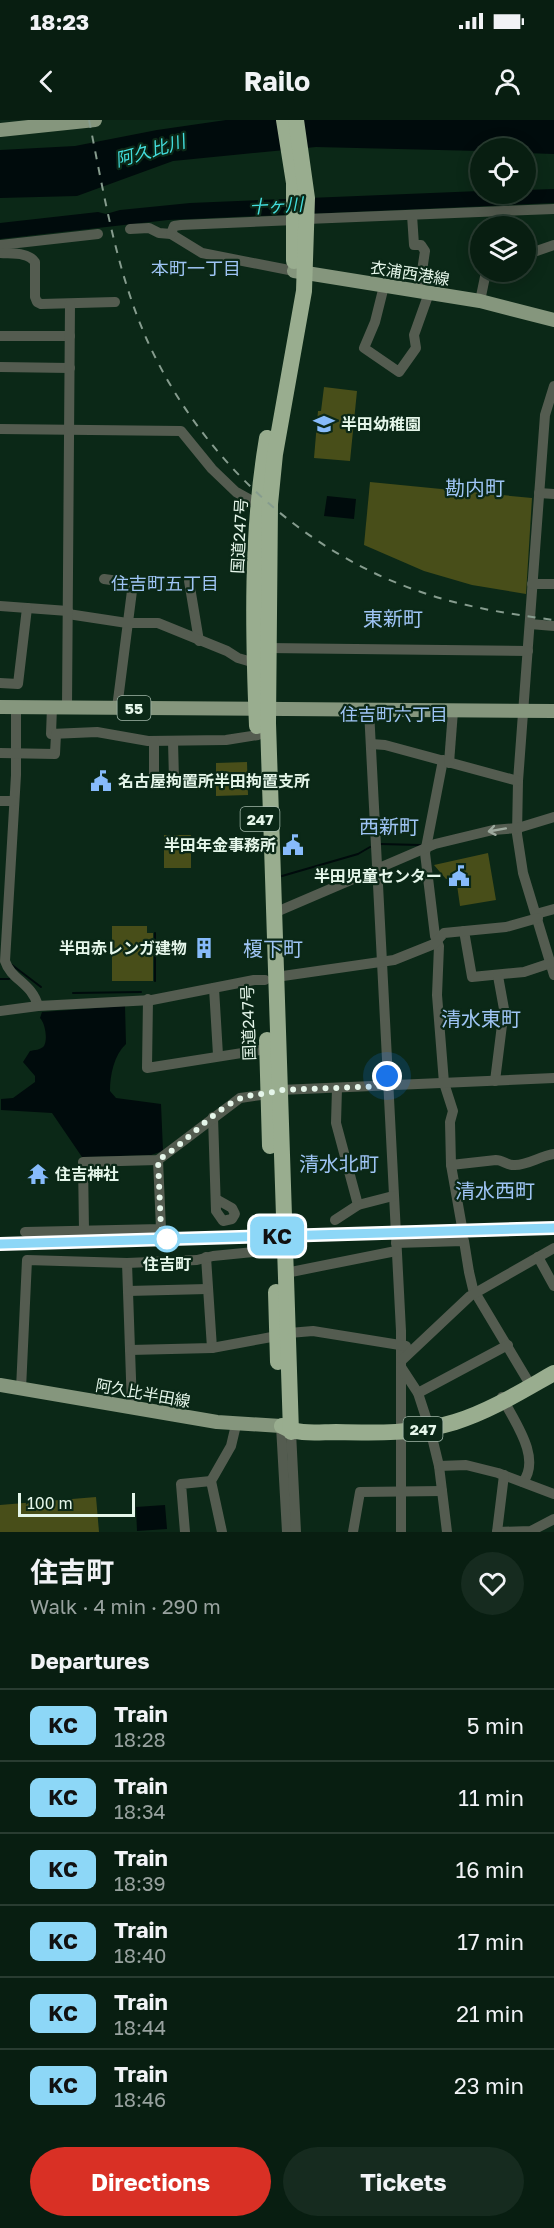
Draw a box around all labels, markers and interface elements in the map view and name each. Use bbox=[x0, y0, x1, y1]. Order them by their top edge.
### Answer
text: 18:23 bbox=[30, 8, 89, 35]
icon: back bbox=[30, 65, 63, 98]
text: Railo bbox=[244, 65, 310, 97]
icon: person bbox=[491, 65, 524, 98]
water label: 阿久比川 bbox=[112, 129, 190, 170]
map controls bbox=[470, 138, 536, 282]
button: locate bbox=[470, 138, 536, 204]
water label: 十ヶ川 bbox=[248, 192, 306, 217]
button: layers bbox=[470, 216, 536, 282]
district label: 本町一丁目 bbox=[151, 257, 241, 279]
street label: 衣浦西港線 bbox=[369, 257, 451, 289]
school or university icon: 半田幼稚園 bbox=[312, 412, 336, 436]
place label: 半田幼稚園 bbox=[341, 414, 421, 434]
district label: 勘内町 bbox=[445, 475, 505, 499]
street label: 国道247号 bbox=[227, 498, 251, 574]
district label: 住吉町五丁目 bbox=[111, 572, 219, 594]
district label: 東新町 bbox=[363, 606, 423, 630]
road number: 55 bbox=[118, 696, 150, 720]
district label: 住吉町六丁目 bbox=[340, 703, 448, 725]
public building icon: 名古屋拘置所半田拘置支所 bbox=[89, 769, 113, 793]
place label: 名古屋拘置所半田拘置支所 bbox=[118, 771, 310, 791]
road number: 247 bbox=[240, 807, 280, 831]
district label: 西新町 bbox=[359, 814, 419, 838]
one-way arrow bbox=[488, 825, 508, 836]
public building icon: 半田年金事務所 bbox=[281, 833, 305, 857]
place label: 半田年金事務所 bbox=[164, 835, 276, 855]
public building icon: 半田児童センター bbox=[447, 864, 471, 888]
place label: 半田児童センター bbox=[314, 866, 442, 886]
building icon: 半田赤レンガ建物 bbox=[192, 936, 216, 960]
district label: 榎下町 bbox=[243, 936, 303, 960]
place label: 半田赤レンガ建物 bbox=[59, 938, 187, 958]
street label: 国道247号 bbox=[237, 985, 259, 1061]
district label: 清水東町 bbox=[441, 1006, 521, 1030]
your location bbox=[372, 1061, 402, 1091]
district label: 清水北町 bbox=[299, 1151, 379, 1175]
temple icon: 住吉神社 bbox=[26, 1162, 50, 1186]
place label: 住吉神社 bbox=[54, 1164, 119, 1184]
district label: 清水西町 bbox=[455, 1178, 535, 1202]
line badge: KC bbox=[250, 1216, 304, 1256]
text: KC bbox=[262, 1223, 292, 1249]
marker: 住吉町 bbox=[154, 1226, 180, 1252]
place label: 住吉町 bbox=[142, 1254, 191, 1274]
street label: 阿久比半田線 bbox=[94, 1375, 192, 1411]
road number: 247 bbox=[404, 1417, 442, 1441]
scale bar bbox=[18, 1490, 135, 1518]
text: 100 m bbox=[27, 1493, 73, 1513]
button: heart bbox=[461, 1552, 524, 1615]
text: 住吉町 bbox=[30, 1555, 114, 1588]
text: Walk · 4 min · 290 m bbox=[30, 1594, 221, 1618]
text: Departures bbox=[30, 1647, 149, 1674]
text: Train bbox=[114, 1700, 168, 1727]
text: KC bbox=[48, 1712, 78, 1738]
text: 5 min bbox=[467, 1712, 524, 1739]
text: 18:28 bbox=[114, 1727, 166, 1751]
text: Train bbox=[114, 1772, 168, 1799]
text: KC bbox=[48, 1784, 78, 1810]
text: 11 min bbox=[458, 1784, 524, 1811]
text: 18:34 bbox=[114, 1799, 166, 1823]
text: Train bbox=[114, 1844, 168, 1871]
text: KC bbox=[48, 1856, 78, 1882]
text: 16 min bbox=[456, 1856, 524, 1883]
text: 18:39 bbox=[114, 1871, 166, 1895]
text: Train bbox=[114, 1916, 168, 1943]
text: KC bbox=[48, 1928, 78, 1954]
text: 17 min bbox=[457, 1928, 524, 1955]
text: 18:40 bbox=[114, 1943, 167, 1967]
text: Train bbox=[114, 1988, 168, 2015]
text: KC bbox=[48, 2000, 78, 2026]
text: 21 min bbox=[456, 2000, 524, 2027]
text: 18:44 bbox=[114, 2015, 166, 2039]
text: Train bbox=[114, 2060, 168, 2087]
text: KC bbox=[48, 2072, 78, 2098]
text: 23 min bbox=[454, 2072, 524, 2099]
text: 18:46 bbox=[114, 2087, 166, 2111]
button: Directions bbox=[30, 2147, 271, 2216]
button: Tickets bbox=[283, 2147, 524, 2216]

